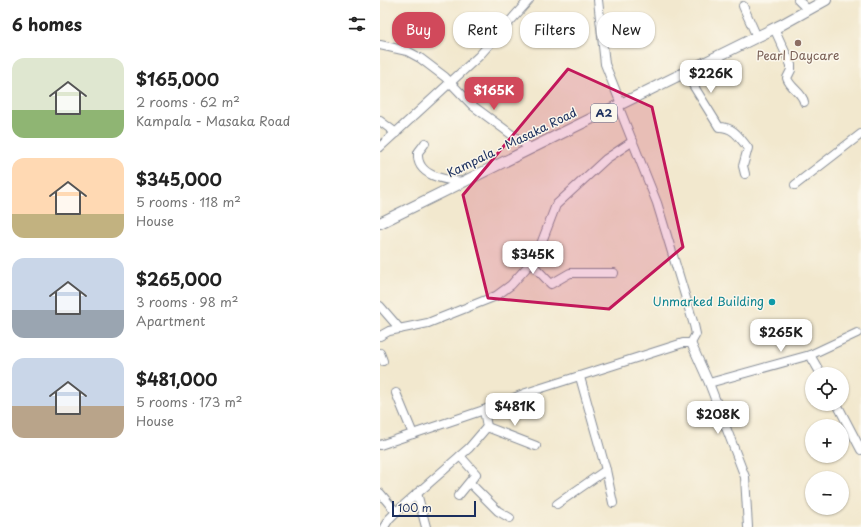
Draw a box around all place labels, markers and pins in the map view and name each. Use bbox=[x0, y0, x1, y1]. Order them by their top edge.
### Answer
marker: Pearl Daycare bbox=[793, 38, 803, 48]
place label: Pearl Daycare bbox=[757, 46, 839, 64]
pin: $226K bbox=[683, 60, 739, 94]
pin: $165K bbox=[466, 77, 522, 111]
pin: $345K bbox=[505, 241, 561, 275]
place label: Unmarked Building bbox=[652, 292, 764, 310]
marker: Unmarked Building bbox=[767, 297, 777, 307]
pin: $265K bbox=[753, 319, 809, 353]
pin: $481K bbox=[487, 393, 543, 427]
pin: $208K bbox=[690, 401, 746, 435]

